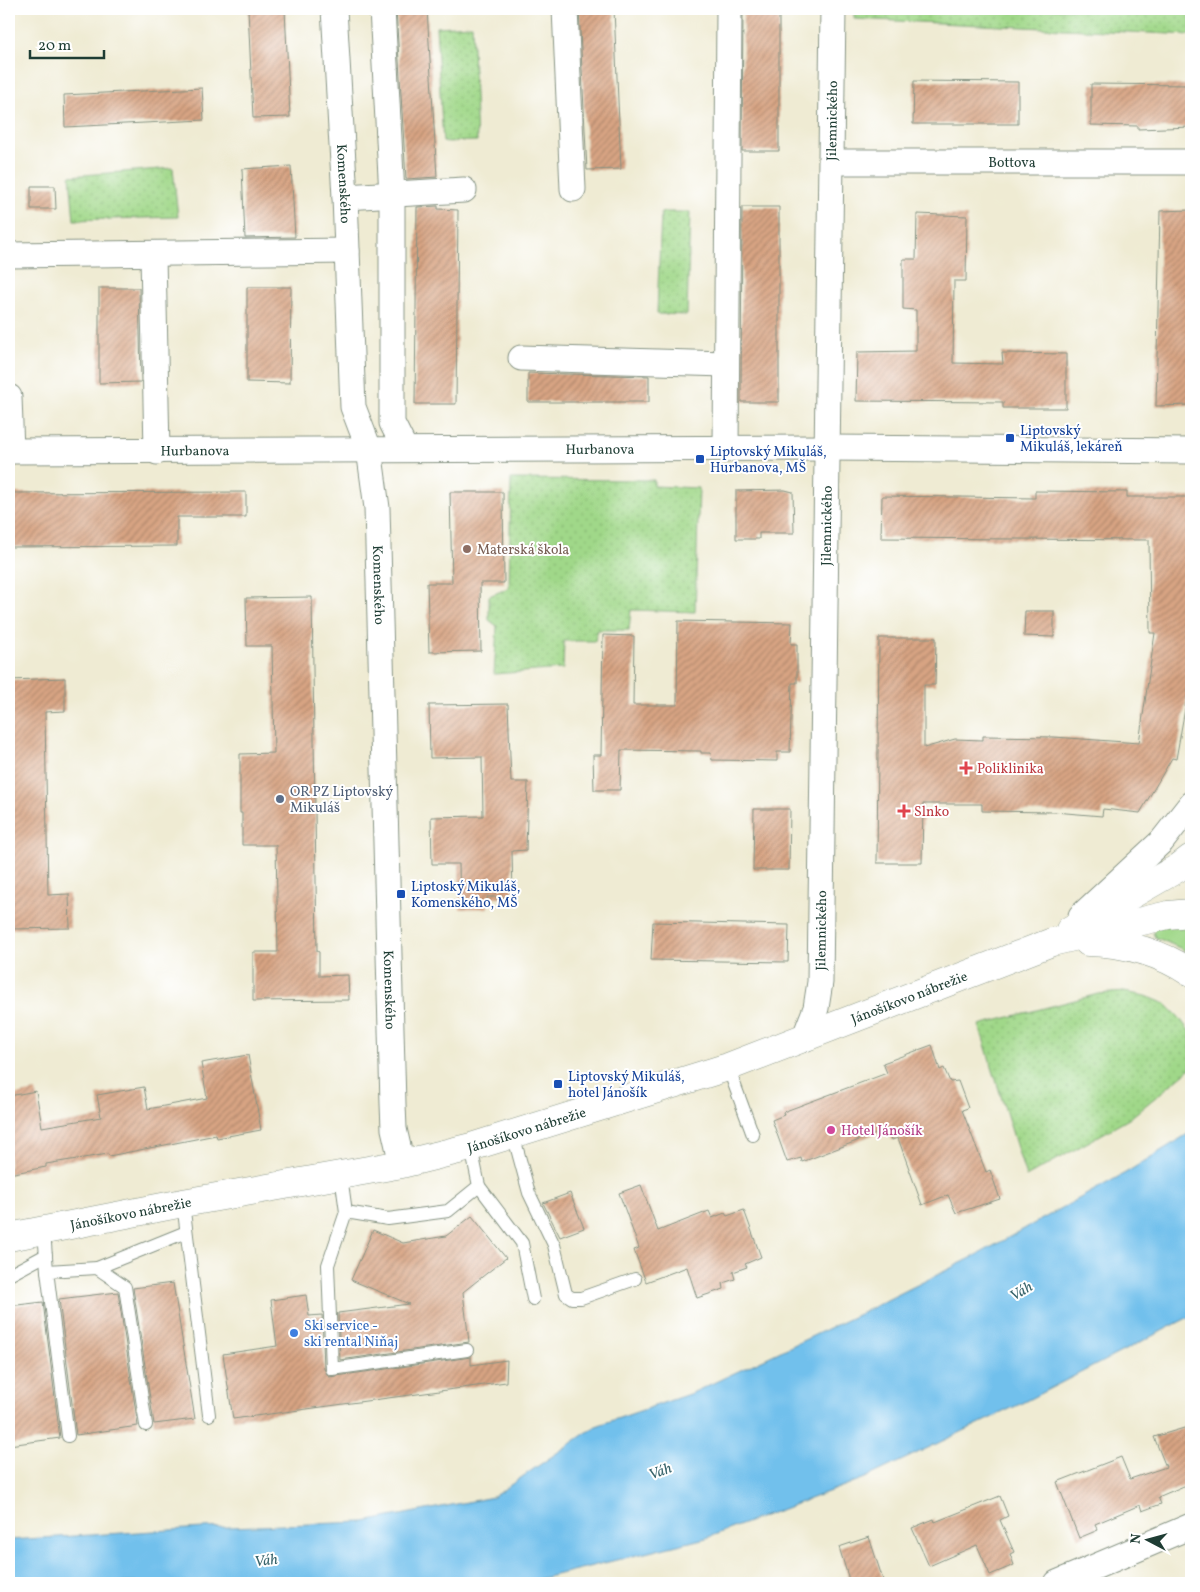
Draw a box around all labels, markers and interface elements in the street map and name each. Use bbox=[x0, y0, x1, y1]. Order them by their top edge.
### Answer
scale bar bbox=[30, 28, 104, 60]
text: 20 m bbox=[38, 36, 71, 57]
street label: Jilemnického bbox=[823, 80, 843, 161]
street label: Komenského bbox=[331, 143, 354, 224]
street label: Bottova bbox=[988, 154, 1036, 173]
place label: Liptovský Mikuláš, lekáreň bbox=[1020, 422, 1123, 457]
marker: Liptovský Mikuláš, lekáreň bbox=[1004, 432, 1016, 444]
street label: Hurbanova bbox=[565, 441, 635, 460]
street label: Hurbanova bbox=[160, 442, 230, 461]
place label: Liptovský Mikuláš, Hurbanova, MŠ bbox=[710, 443, 827, 478]
marker: Liptovský Mikuláš, Hurbanova, MŠ bbox=[694, 453, 706, 465]
street label: Jilemnického bbox=[818, 485, 838, 566]
place label: Materská škola bbox=[477, 541, 569, 560]
marker: Materská škola bbox=[461, 543, 473, 555]
street label: Komenského bbox=[367, 545, 388, 625]
place label: Poliklinika bbox=[977, 760, 1044, 779]
marker: Poliklinika bbox=[959, 761, 973, 775]
place label: OR PZ Liptovský Mikuláš bbox=[290, 783, 394, 818]
marker: OR PZ Liptovský Mikuláš bbox=[274, 793, 286, 805]
place label: Slnko bbox=[914, 803, 949, 822]
marker: Slnko bbox=[898, 805, 910, 817]
place label: Liptoský Mikuláš, Komenského, MŠ bbox=[411, 878, 520, 913]
marker: Liptoský Mikuláš, Komenského, MŠ bbox=[395, 888, 407, 900]
street label: Jilemnického bbox=[812, 890, 832, 971]
street label: Komenského bbox=[378, 950, 399, 1030]
street label: Jánošíkovo nábrežie bbox=[849, 967, 971, 1030]
place label: Liptovský Mikuláš, hotel Jánošík bbox=[568, 1068, 685, 1103]
marker: Liptovský Mikuláš, hotel Jánošík bbox=[552, 1078, 564, 1090]
street label: Jánošíkovo nábrežie bbox=[466, 1104, 589, 1159]
place label: Hotel Jánošík bbox=[841, 1122, 923, 1141]
marker: Hotel Jánošík bbox=[825, 1124, 837, 1136]
street label: Jánošíkovo nábrežie bbox=[69, 1194, 194, 1236]
water label: Váh bbox=[1006, 1277, 1037, 1307]
place label: Ski service - ski rental Niňaj bbox=[304, 1317, 398, 1352]
marker: Ski service - ski rental Niňaj bbox=[288, 1327, 300, 1339]
water label: Váh bbox=[646, 1458, 675, 1486]
north arrow bbox=[1122, 1514, 1172, 1564]
text: N bbox=[1127, 1533, 1147, 1545]
water label: Váh bbox=[253, 1550, 279, 1573]

